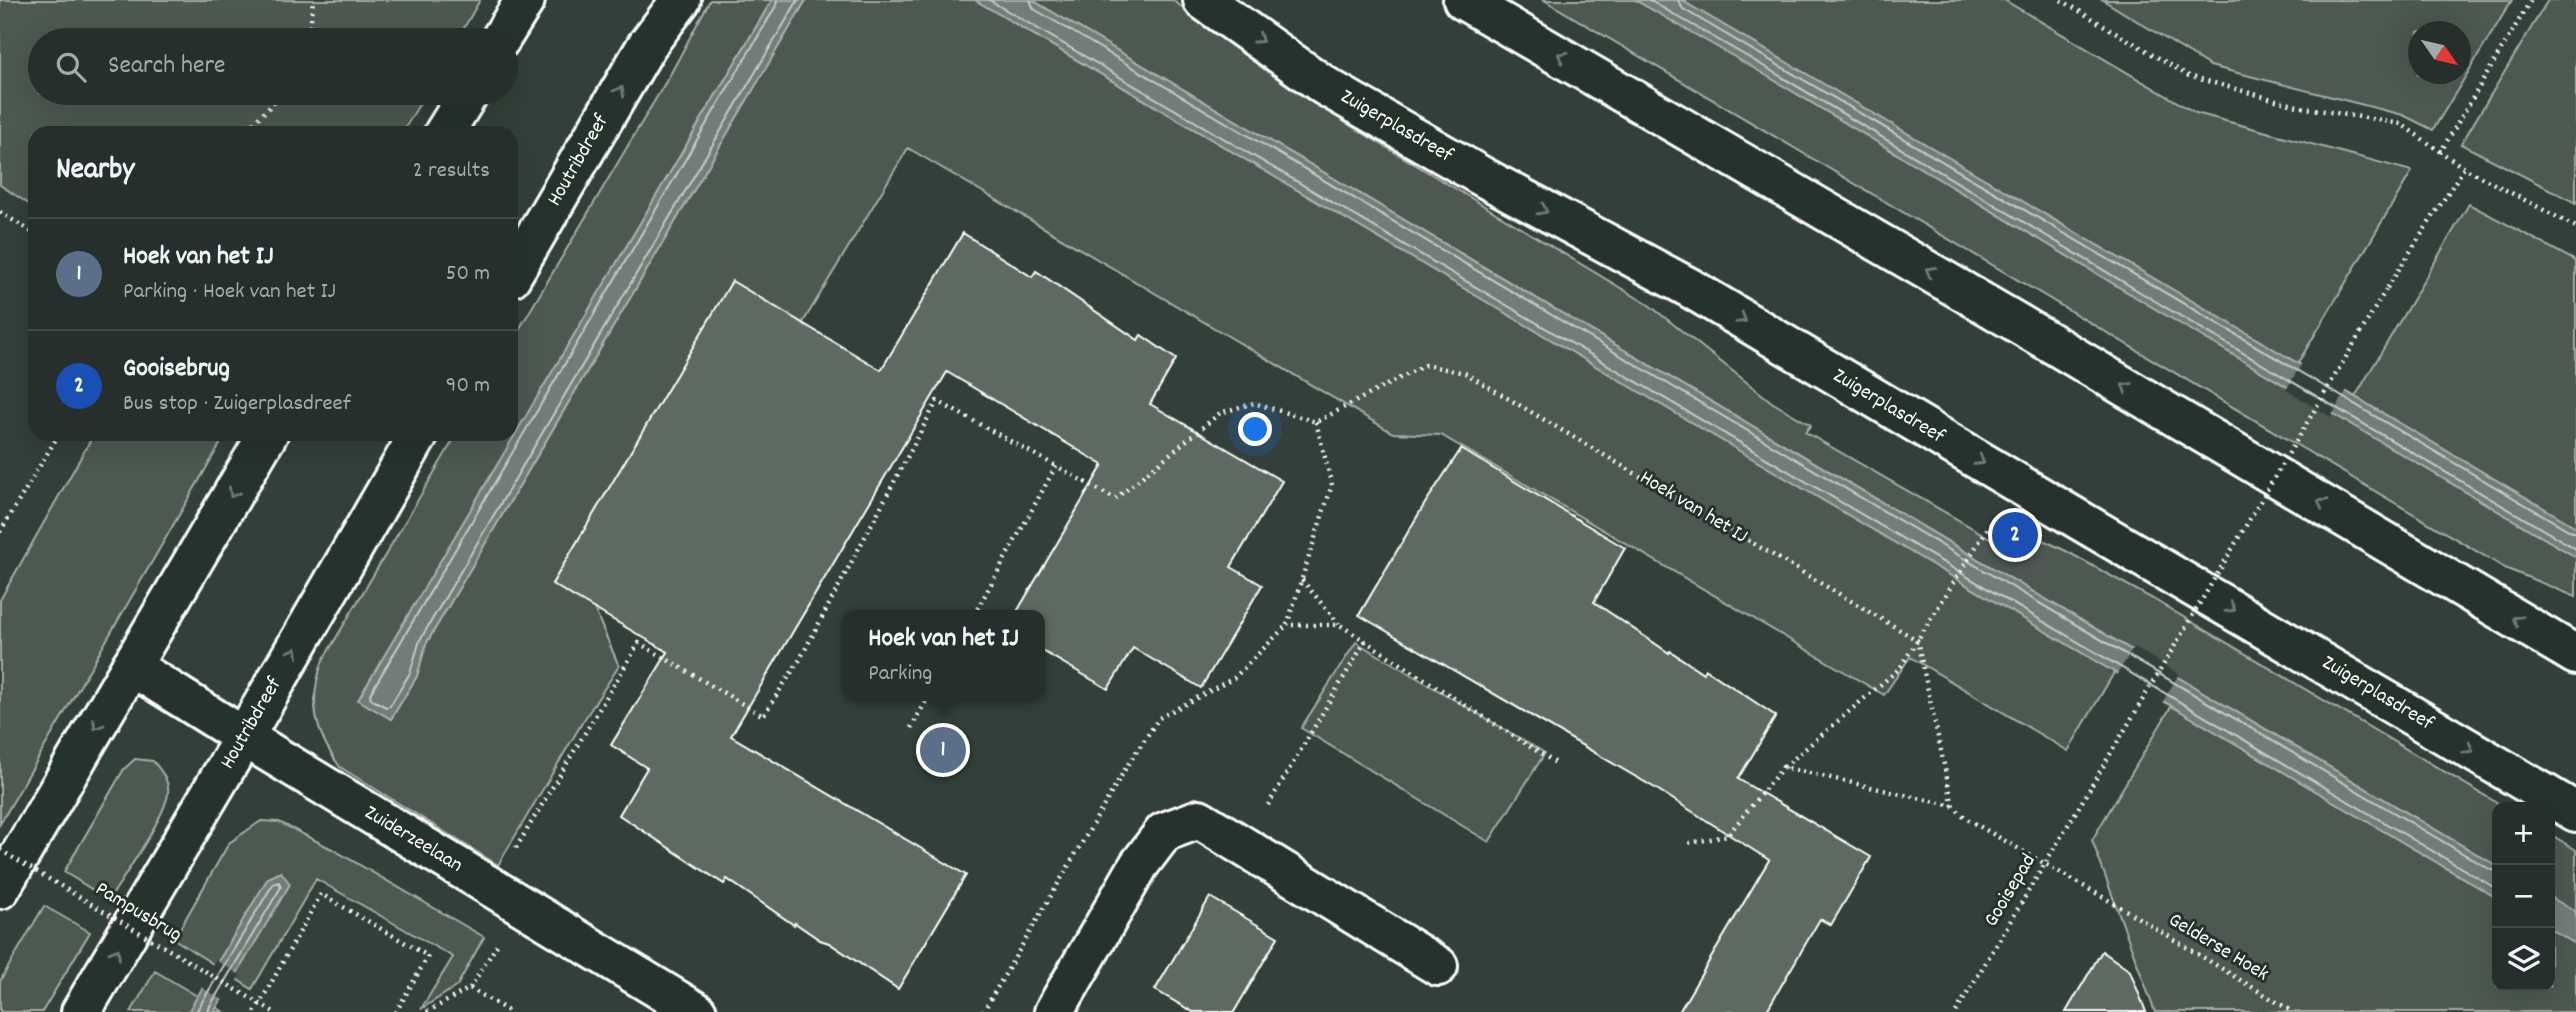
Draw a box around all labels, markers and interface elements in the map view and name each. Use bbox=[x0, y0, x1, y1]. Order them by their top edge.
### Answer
north arrow bbox=[2408, 21, 2471, 84]
search box bbox=[28, 28, 518, 105]
one-way arrow bbox=[1251, 31, 1264, 43]
icon: search bbox=[52, 48, 90, 86]
text: Search here bbox=[108, 48, 226, 85]
one-way arrow bbox=[1556, 51, 1569, 64]
street label: Zuigerplasdreef bbox=[1334, 83, 1458, 172]
one-way arrow bbox=[612, 86, 625, 99]
street label: Houtribdreef bbox=[541, 109, 618, 212]
text: Nearby bbox=[56, 150, 134, 193]
text: 2 results bbox=[413, 155, 490, 188]
one-way arrow bbox=[1536, 201, 1548, 215]
text: Hoek van het IJ bbox=[123, 239, 273, 276]
text: 1 bbox=[76, 258, 82, 291]
text: 50 m bbox=[446, 258, 490, 291]
one-way arrow bbox=[1925, 267, 1938, 280]
text: Parking · Hoek van het IJ bbox=[123, 276, 336, 309]
one-way arrow bbox=[1735, 311, 1748, 324]
text: Gooisebrug bbox=[123, 351, 230, 388]
street label: Zuigerplasdreef bbox=[1827, 362, 1950, 452]
text: 2 bbox=[74, 370, 84, 403]
text: 90 m bbox=[446, 370, 490, 403]
one-way arrow bbox=[2121, 382, 2134, 395]
text: Bus stop · Zuigerplasdreef bbox=[123, 388, 351, 421]
your location bbox=[1238, 412, 1272, 446]
one-way arrow bbox=[1972, 453, 1985, 466]
street label: Hoek van het IJ bbox=[1633, 464, 1753, 552]
one-way arrow bbox=[228, 485, 241, 498]
one-way arrow bbox=[2316, 499, 2329, 512]
pin: 2 bbox=[1992, 509, 2038, 561]
one-way arrow bbox=[2224, 600, 2237, 613]
popup bbox=[842, 610, 1045, 701]
one-way arrow bbox=[2512, 615, 2525, 628]
text: Hoek van het IJ bbox=[868, 621, 1019, 658]
one-way arrow bbox=[286, 646, 299, 659]
street label: Zuigerplasdreef bbox=[2316, 649, 2439, 739]
text: Parking bbox=[868, 658, 932, 691]
street label: Houtribdreef bbox=[214, 672, 291, 775]
one-way arrow bbox=[92, 717, 105, 730]
pin: 1 bbox=[920, 724, 966, 776]
one-way arrow bbox=[2462, 740, 2475, 753]
street label: Zuiderzeelaan bbox=[358, 799, 468, 881]
map controls bbox=[2492, 802, 2555, 991]
button: + bbox=[2492, 802, 2555, 865]
street label: Gooisepad bbox=[1977, 849, 2045, 933]
button: − bbox=[2492, 865, 2555, 928]
street label: Pampusbrug bbox=[89, 875, 187, 951]
street label: Gelderse Hoek bbox=[2162, 906, 2274, 990]
button: layers bbox=[2492, 928, 2555, 991]
one-way arrow bbox=[108, 948, 121, 961]

